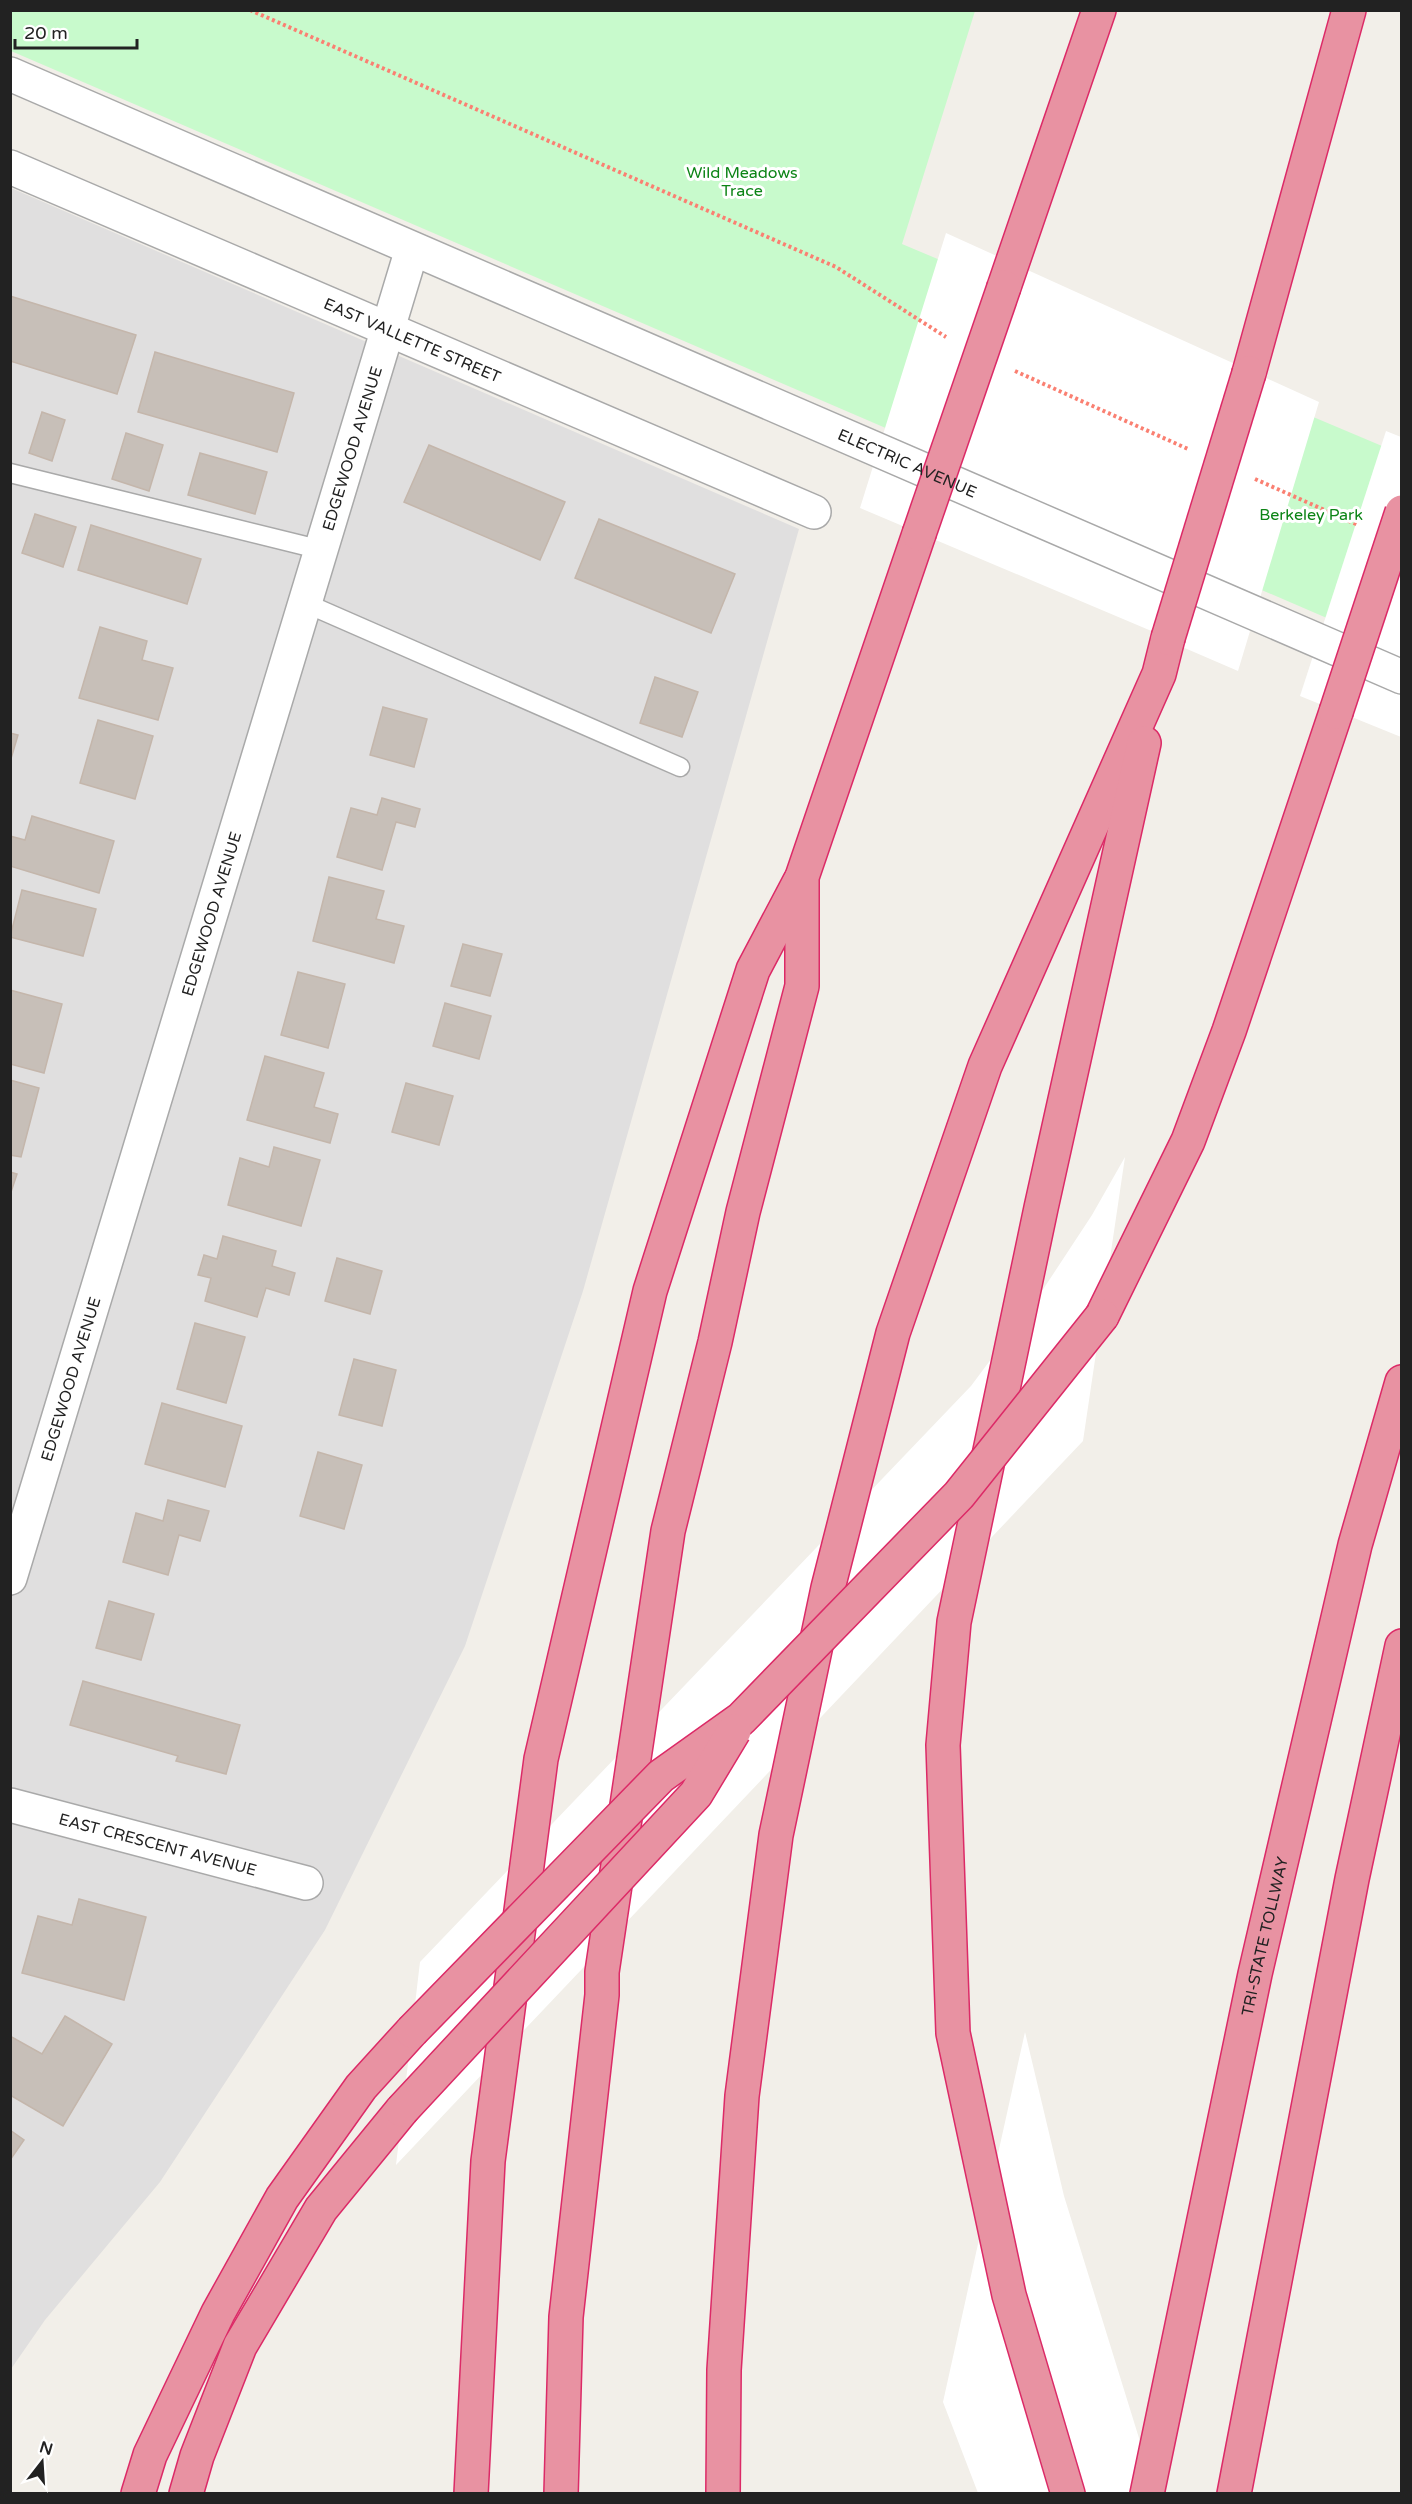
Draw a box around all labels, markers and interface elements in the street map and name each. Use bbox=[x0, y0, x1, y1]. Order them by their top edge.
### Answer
scale bar bbox=[15, 12, 136, 50]
text: 20 m bbox=[24, 22, 68, 44]
park label: Wild Meadows Trace bbox=[686, 163, 798, 201]
street label: EAST VALLETTE STREET bbox=[320, 294, 504, 388]
street label: EDGEWOOD AVENUE bbox=[318, 364, 387, 533]
street label: ELECTRIC AVENUE bbox=[834, 425, 980, 503]
park label: Berkeley Park bbox=[1259, 505, 1363, 525]
street label: EDGEWOOD AVENUE bbox=[178, 829, 246, 999]
street label: EDGEWOOD AVENUE bbox=[37, 1295, 105, 1464]
street label: EAST CRESCENT AVENUE bbox=[57, 1809, 259, 1881]
street label: TRI-STATE TOLLWAY bbox=[1238, 1855, 1293, 2018]
north arrow bbox=[12, 2432, 72, 2492]
text: N bbox=[37, 2437, 55, 2460]

